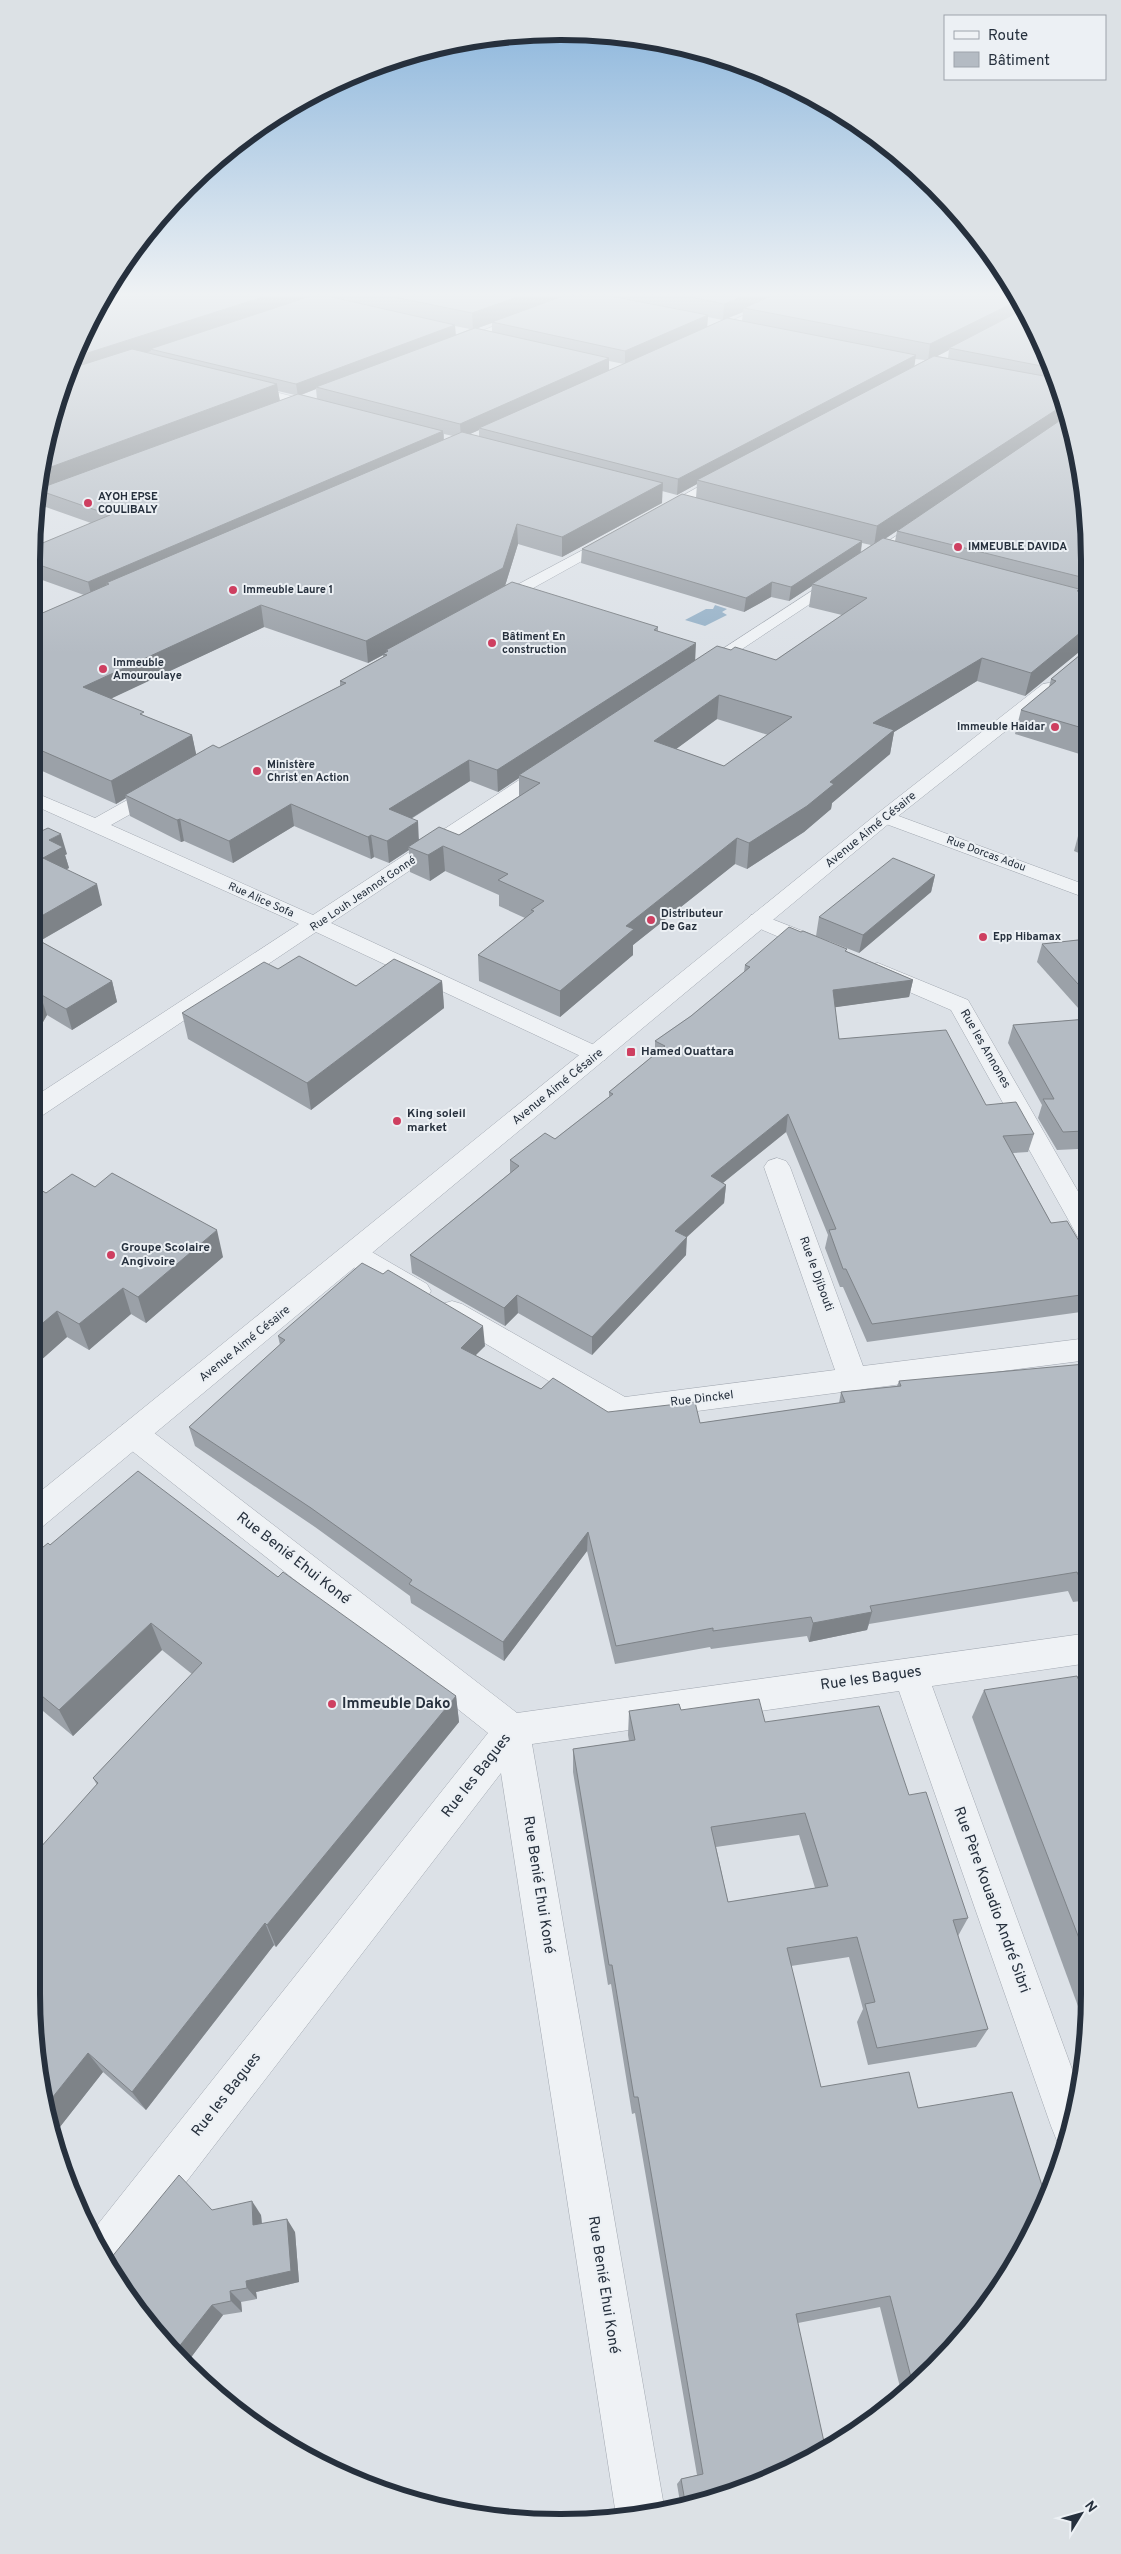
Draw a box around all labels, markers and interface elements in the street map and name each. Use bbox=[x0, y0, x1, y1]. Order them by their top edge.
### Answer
legend bbox=[944, 15, 1106, 80]
text: Route bbox=[988, 27, 1028, 46]
text: Bâtiment bbox=[988, 52, 1050, 71]
place label: AYOH EPSE COULIBALY bbox=[98, 490, 158, 517]
marker: AYOH EPSE COULIBALY bbox=[82, 497, 94, 509]
place label: IMMEUBLE DAVIDA bbox=[968, 540, 1067, 554]
marker: IMMEUBLE DAVIDA bbox=[952, 541, 964, 553]
place label: Immeuble Laure 1 bbox=[243, 583, 333, 597]
marker: Immeuble Laure 1 bbox=[227, 584, 239, 596]
place label: Bâtiment En construction bbox=[502, 630, 566, 657]
marker: Bâtiment En construction bbox=[486, 637, 498, 649]
place label: Immeuble Amouroulaye bbox=[113, 656, 182, 683]
marker: Immeuble Amouroulaye bbox=[97, 663, 109, 675]
place label: Immeuble Haidar bbox=[957, 720, 1045, 734]
marker: Immeuble Haidar bbox=[1049, 721, 1061, 733]
place label: Ministère Christ en Action bbox=[267, 758, 349, 785]
marker: Ministère Christ en Action bbox=[251, 765, 263, 777]
street label: Avenue Aimé Césaire bbox=[822, 788, 920, 872]
street label: Rue Dorcas Adou bbox=[944, 833, 1028, 875]
street label: Rue Louh Jeannot Gonné bbox=[307, 853, 419, 935]
street label: Rue Alice Sofa bbox=[226, 879, 296, 921]
place label: Distributeur De Gaz bbox=[661, 907, 723, 934]
marker: Distributeur De Gaz bbox=[645, 914, 657, 926]
place label: Epp Hibamax bbox=[993, 930, 1062, 944]
marker: Epp Hibamax bbox=[977, 931, 989, 943]
street label: Rue les Annones bbox=[956, 1007, 1014, 1091]
place label: Hamed Ouattara bbox=[641, 1044, 734, 1060]
street label: Avenue Aimé Césaire bbox=[509, 1045, 607, 1129]
marker: Hamed Ouattara bbox=[625, 1046, 637, 1058]
place label: King soleil market bbox=[407, 1106, 466, 1136]
marker: King soleil market bbox=[391, 1115, 403, 1127]
street label: Rue le Djibouti bbox=[795, 1235, 837, 1313]
place label: Groupe Scolaire Angivoire bbox=[121, 1240, 210, 1270]
marker: Groupe Scolaire Angivoire bbox=[105, 1249, 117, 1261]
street label: Avenue Aimé Césaire bbox=[196, 1302, 294, 1386]
street label: Rue Dinckel bbox=[669, 1387, 735, 1411]
street label: Rue Benié Ehui Koné bbox=[232, 1509, 354, 1609]
street label: Rue les Bagues bbox=[819, 1662, 923, 1696]
place label: Immeuble Dako bbox=[342, 1695, 450, 1714]
marker: Immeuble Dako bbox=[326, 1698, 338, 1710]
street label: Rue les Bagues bbox=[438, 1730, 516, 1822]
street label: Rue Père Kouadio André Sibri bbox=[948, 1804, 1034, 1996]
street label: Rue Benié Ehui Koné bbox=[518, 1815, 558, 1955]
street label: Rue les Bagues bbox=[188, 2049, 266, 2141]
street label: Rue Benié Ehui Koné bbox=[583, 2215, 623, 2355]
north arrow bbox=[1056, 2489, 1106, 2539]
text: N bbox=[1080, 2498, 1100, 2516]

